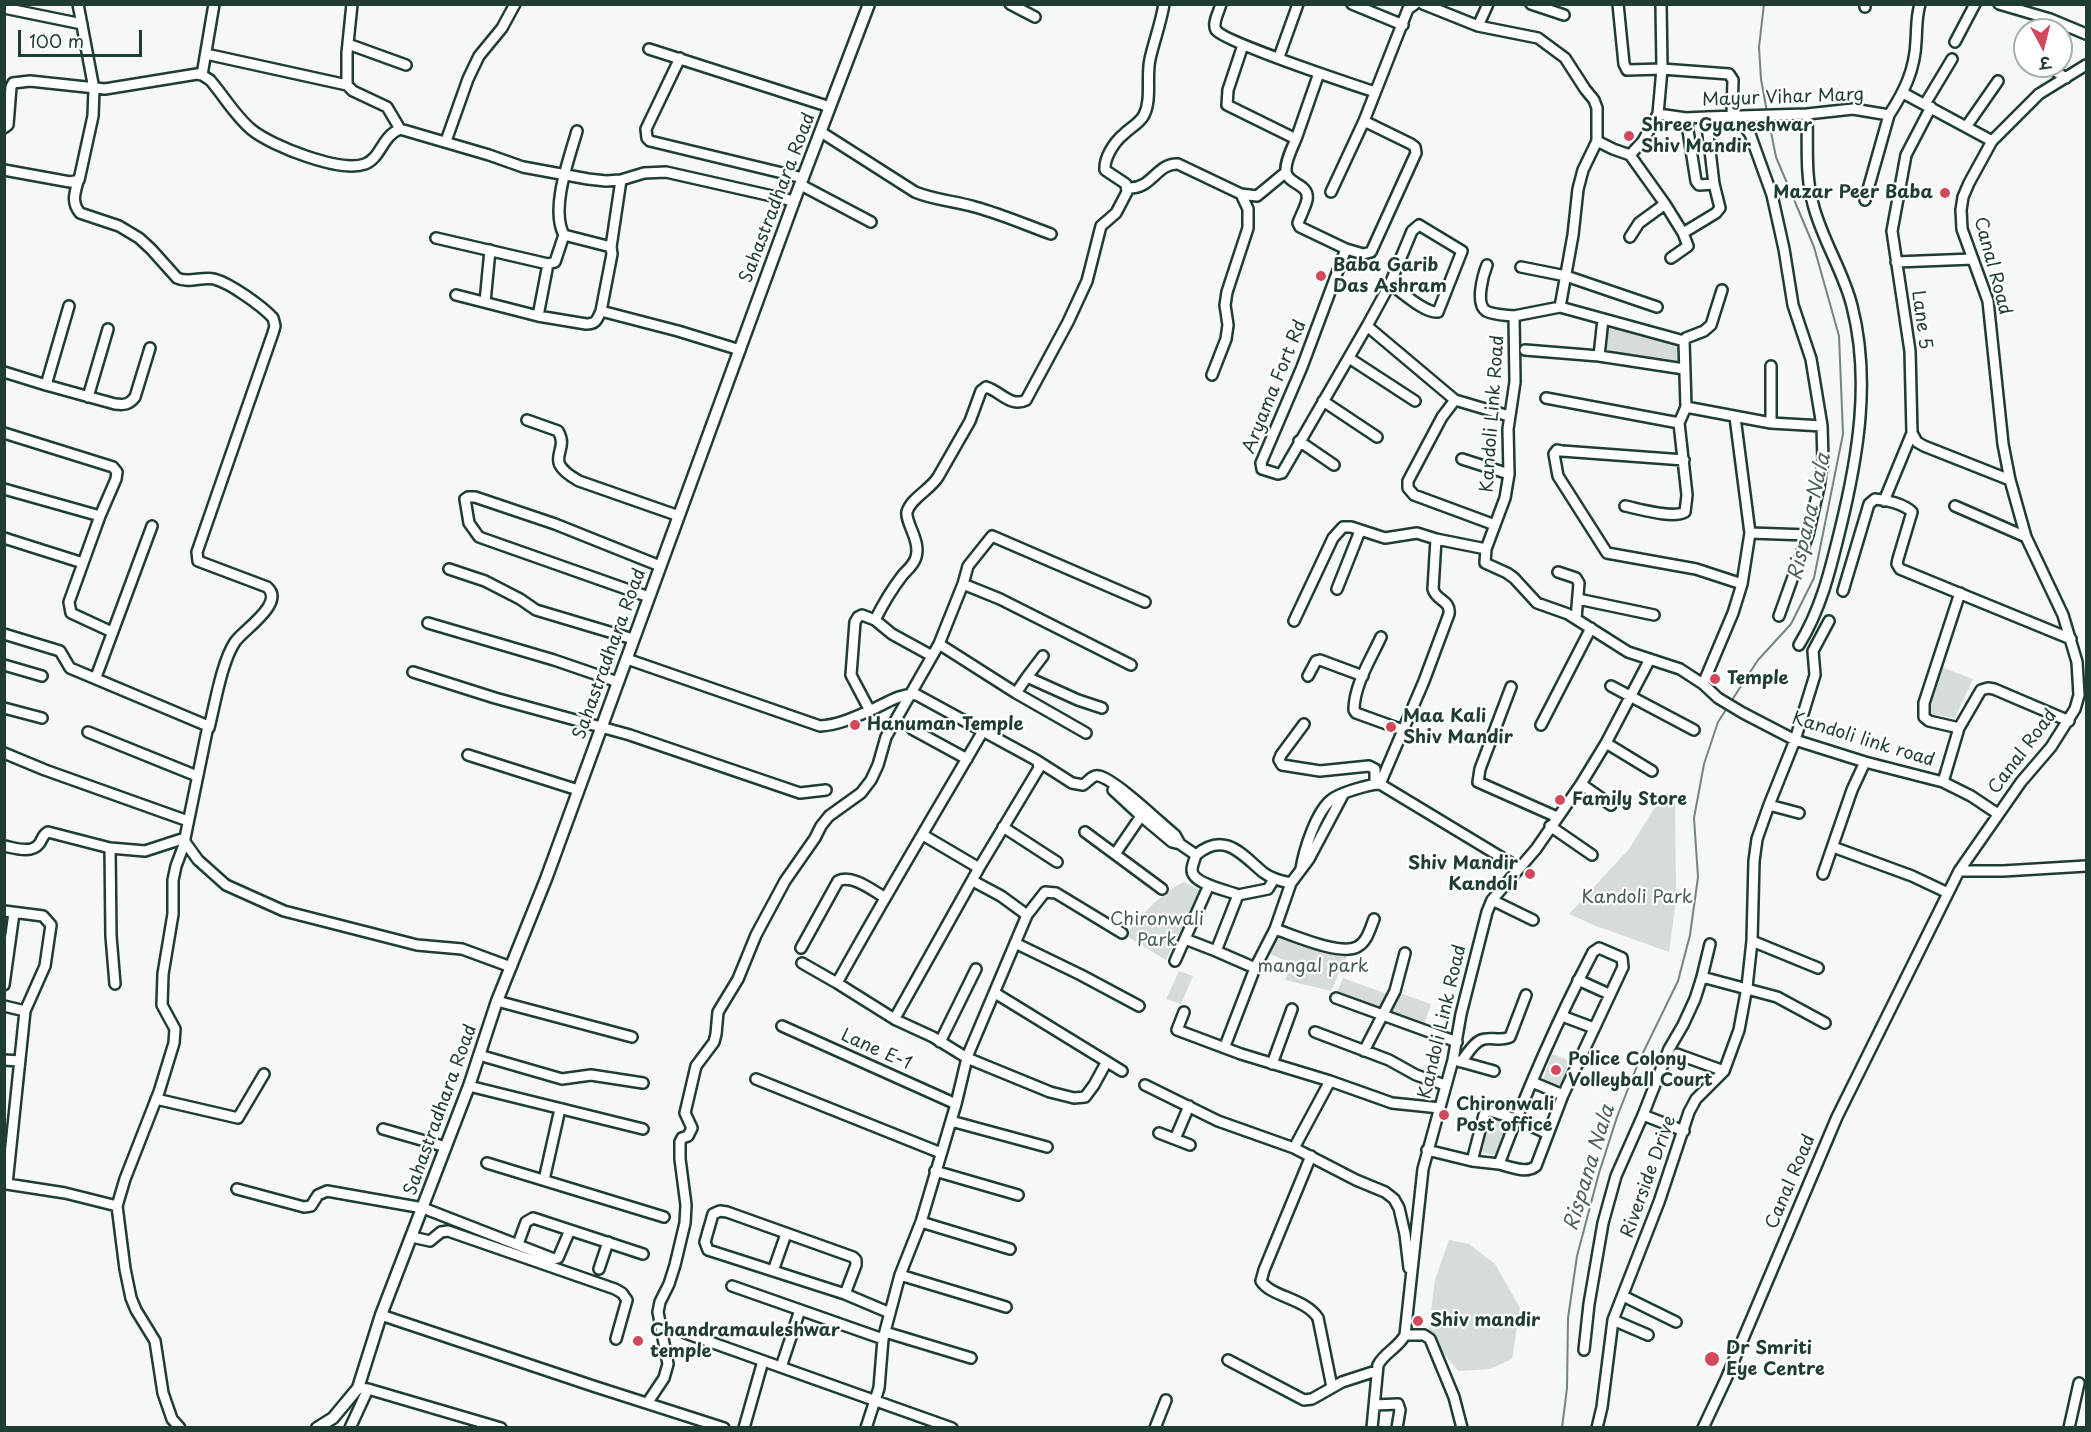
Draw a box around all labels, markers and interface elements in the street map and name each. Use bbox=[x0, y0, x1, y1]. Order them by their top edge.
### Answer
scale bar bbox=[21, 18, 146, 56]
north arrow bbox=[2013, 18, 2073, 78]
text: 100 m bbox=[29, 27, 84, 54]
text: उ bbox=[2038, 51, 2052, 76]
street label: Mayur Vihar Marg bbox=[1702, 84, 1864, 112]
street label: Sahastradhara Road bbox=[736, 110, 820, 286]
place label: Shree Gyaneshwar Shiv Mandir bbox=[1641, 115, 1812, 158]
marker: Shree Gyaneshwar Shiv Mandir bbox=[1622, 129, 1636, 143]
place label: Mazar Peer Baba bbox=[1773, 182, 1933, 204]
marker: Mazar Peer Baba bbox=[1938, 186, 1952, 200]
street label: Canal Road bbox=[1969, 215, 2015, 317]
place label: Baba Garib Das Ashram bbox=[1333, 255, 1447, 298]
marker: Baba Garib Das Ashram bbox=[1314, 269, 1328, 283]
street label: Lane 5 bbox=[1906, 289, 1936, 351]
street label: Aryama Fort Rd bbox=[1238, 317, 1312, 457]
street label: Kandoli Link Road bbox=[1477, 334, 1509, 494]
water label: Rispana Nala bbox=[1784, 451, 1836, 583]
street label: Sahastradhara Road bbox=[569, 566, 651, 742]
place label: Temple bbox=[1727, 668, 1789, 690]
marker: Temple bbox=[1708, 672, 1722, 686]
street label: Canal Road bbox=[1984, 705, 2062, 799]
place label: Maa Kali Shiv Mandir bbox=[1403, 706, 1513, 748]
street label: Kandoli link road bbox=[1789, 708, 1937, 772]
place label: Hanuman Temple bbox=[867, 714, 1024, 736]
marker: Hanuman Temple bbox=[848, 718, 862, 732]
marker: Maa Kali Shiv Mandir bbox=[1384, 720, 1398, 734]
place label: Family Store bbox=[1572, 789, 1687, 811]
marker: Family Store bbox=[1553, 793, 1567, 807]
place label: Shiv Mandir Kandoli bbox=[1408, 853, 1518, 896]
marker: Shiv Mandir Kandoli bbox=[1523, 867, 1537, 881]
park label: Kandoli Park bbox=[1581, 887, 1693, 909]
park label: Chironwali Park bbox=[1110, 909, 1204, 952]
street label: Kandoli Link Road bbox=[1415, 943, 1471, 1101]
park label: mangal park bbox=[1257, 956, 1369, 978]
street label: Sahastradhara Road bbox=[400, 1022, 482, 1198]
street label: Lane E-1 bbox=[837, 1025, 915, 1075]
place label: Police Colony Volleyball Court bbox=[1568, 1049, 1713, 1092]
marker: Police Colony Volleyball Court bbox=[1549, 1063, 1563, 1077]
place label: Chironwali Post office bbox=[1456, 1094, 1554, 1136]
water label: Rispana Nala bbox=[1560, 1102, 1620, 1234]
marker: Chironwali Post office bbox=[1437, 1108, 1451, 1122]
street label: Riverside Drive bbox=[1617, 1113, 1681, 1241]
street label: Canal Road bbox=[1761, 1131, 1821, 1233]
place label: Shiv mandir bbox=[1430, 1310, 1540, 1332]
marker: Shiv mandir bbox=[1411, 1314, 1425, 1328]
place label: Chandramauleshwar temple bbox=[650, 1320, 840, 1362]
marker: Chandramauleshwar temple bbox=[631, 1334, 645, 1348]
place label: Dr Smriti Eye Centre bbox=[1726, 1338, 1825, 1380]
marker: Dr Smriti Eye Centre bbox=[1703, 1350, 1721, 1368]

